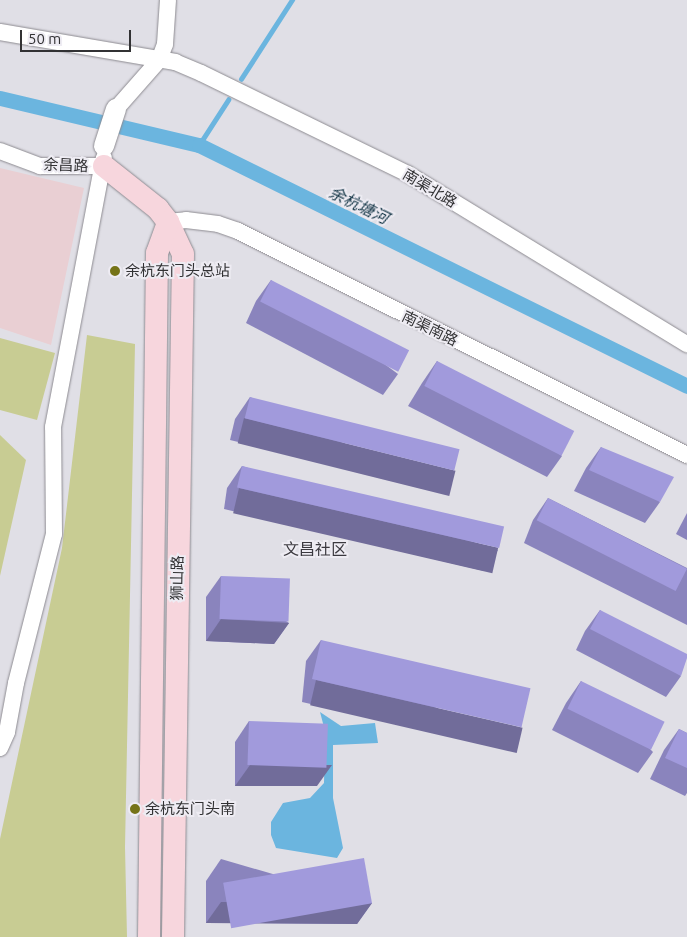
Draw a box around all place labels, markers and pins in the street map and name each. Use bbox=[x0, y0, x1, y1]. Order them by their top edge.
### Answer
place label: 余杭东门头总站 bbox=[125, 262, 230, 280]
marker: 余杭东门头总站 bbox=[109, 265, 121, 277]
place label: 余杭东门头南 bbox=[145, 800, 235, 818]
marker: 余杭东门头南 bbox=[129, 803, 141, 815]

